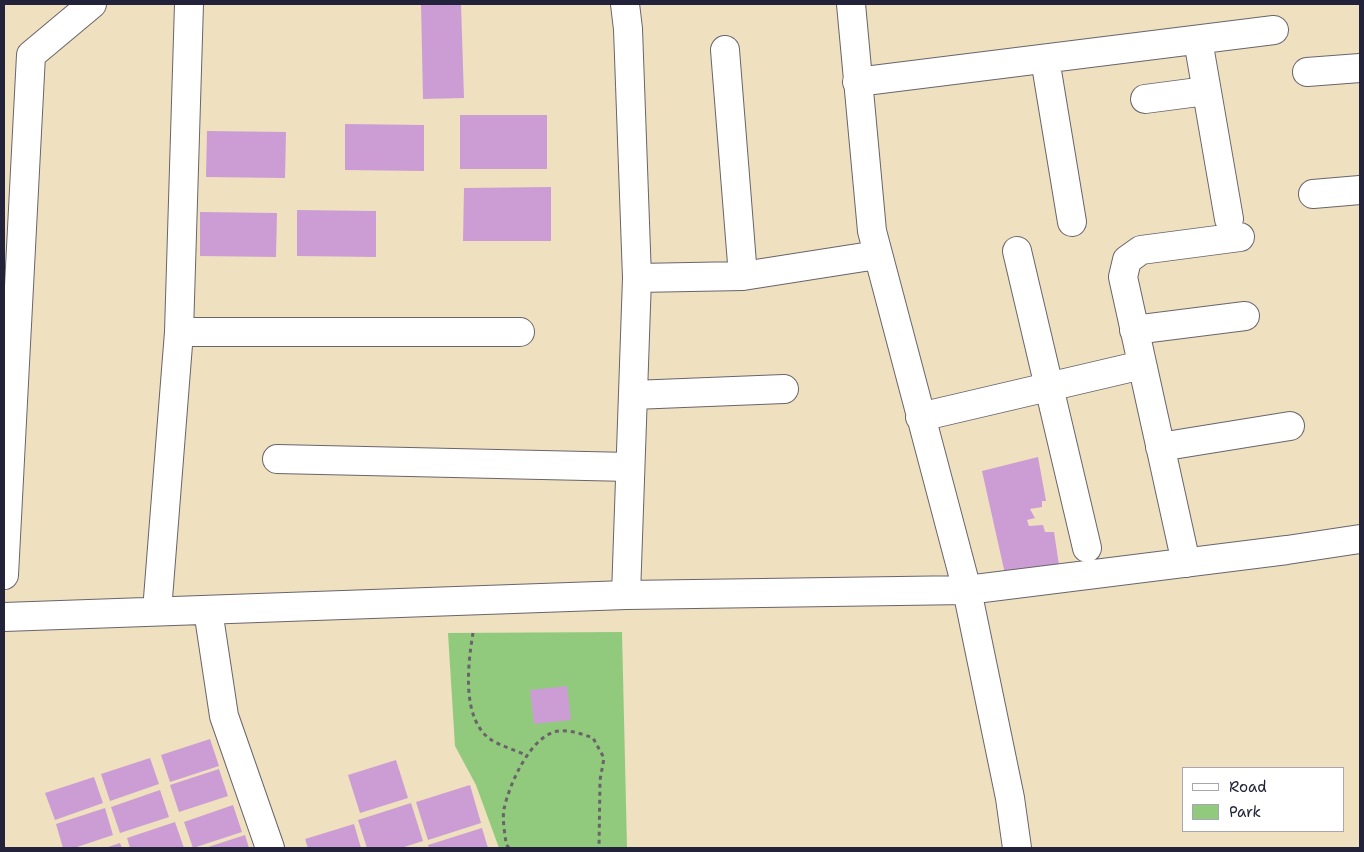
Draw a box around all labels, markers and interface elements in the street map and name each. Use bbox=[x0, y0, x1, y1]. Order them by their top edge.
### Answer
legend bbox=[1182, 767, 1344, 832]
text: Road bbox=[1229, 777, 1267, 797]
text: Park bbox=[1229, 802, 1261, 822]

